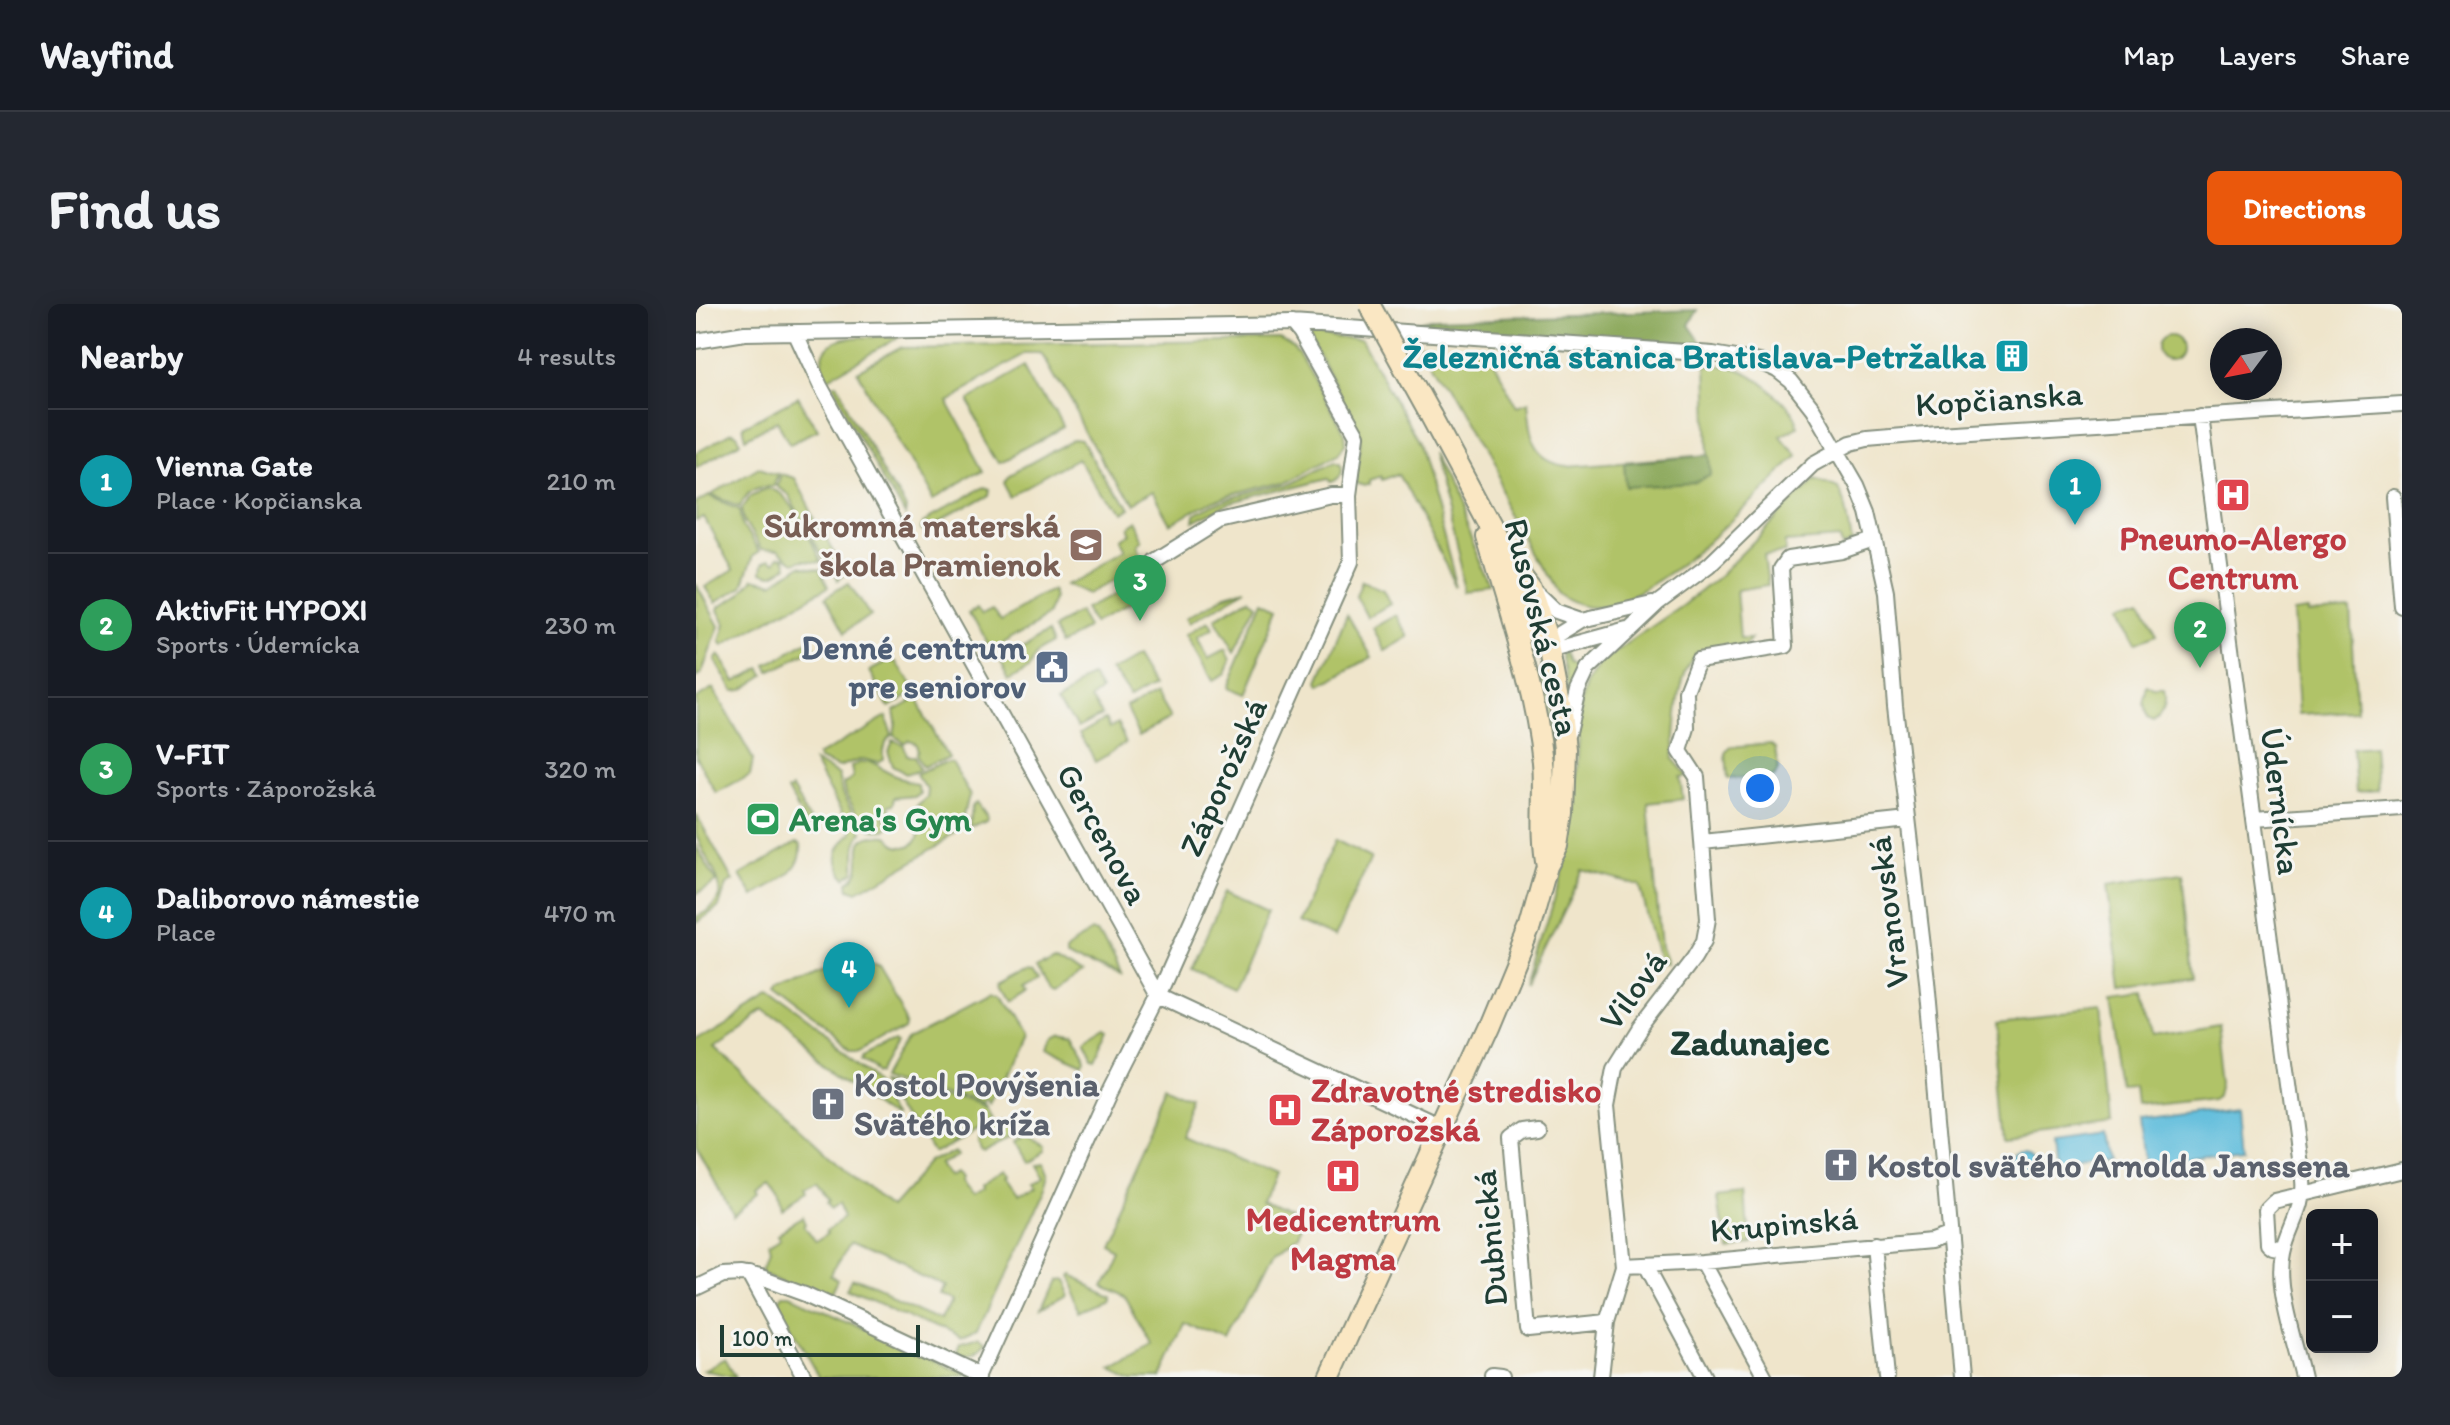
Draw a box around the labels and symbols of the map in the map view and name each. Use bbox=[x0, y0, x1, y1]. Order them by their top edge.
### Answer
north arrow bbox=[2210, 328, 2282, 400]
place label: Železničná stanica Bratislava-Petržalka bbox=[1403, 336, 1986, 377]
building icon: Železničná stanica Bratislava-Petržalka bbox=[1993, 337, 2031, 375]
street label: Kopčianska bbox=[1914, 373, 2084, 425]
pin: 1 bbox=[2049, 459, 2101, 525]
hospital icon: Pneumo-Alergo Centrum bbox=[2214, 476, 2252, 514]
place label: Súkromná materská škola Pramienok bbox=[764, 505, 1060, 585]
street label: Rusovská cesta bbox=[1495, 514, 1589, 740]
place label: Pneumo-Alergo Centrum bbox=[2119, 518, 2347, 598]
school or university icon: Súkromná materská škola Pramienok bbox=[1067, 526, 1105, 564]
pin: 3 bbox=[1114, 555, 1166, 621]
pin: 2 bbox=[2174, 602, 2226, 668]
place label: Denné centrum pre seniorov bbox=[801, 627, 1026, 707]
public building icon: Denné centrum pre seniorov bbox=[1033, 648, 1071, 686]
street label: Záporožská bbox=[1170, 691, 1276, 862]
street label: Údernícka bbox=[2252, 725, 2310, 877]
street label: Gercenova bbox=[1048, 756, 1159, 912]
your location bbox=[1740, 768, 1780, 808]
place label: Arena's Gym bbox=[789, 799, 972, 840]
sports icon: Arena's Gym bbox=[744, 800, 782, 838]
street label: Vranovská bbox=[1858, 834, 1918, 990]
pin: 4 bbox=[823, 942, 875, 1008]
street label: Vilová bbox=[1590, 942, 1676, 1038]
district label: Zadunajec bbox=[1670, 1021, 1830, 1064]
place label: Kostol Povýšenia Svätého kríža bbox=[854, 1064, 1100, 1144]
place label: Zdravotné stredisko Záporožská bbox=[1311, 1070, 1602, 1150]
church icon: Kostol Povýšenia Svätého kríža bbox=[809, 1085, 847, 1123]
hospital icon: Zdravotné stredisko Záporožská bbox=[1266, 1091, 1304, 1129]
place label: Kostol svätého Arnolda Janssena bbox=[1867, 1145, 2350, 1186]
church icon: Kostol svätého Arnolda Janssena bbox=[1822, 1146, 1860, 1184]
hospital icon: Medicentrum Magma bbox=[1324, 1157, 1362, 1195]
street label: Dubnická bbox=[1464, 1168, 1516, 1308]
street label: Krupinská bbox=[1708, 1197, 1860, 1251]
place label: Medicentrum Magma bbox=[1246, 1199, 1441, 1279]
scale bar bbox=[720, 1321, 920, 1357]

